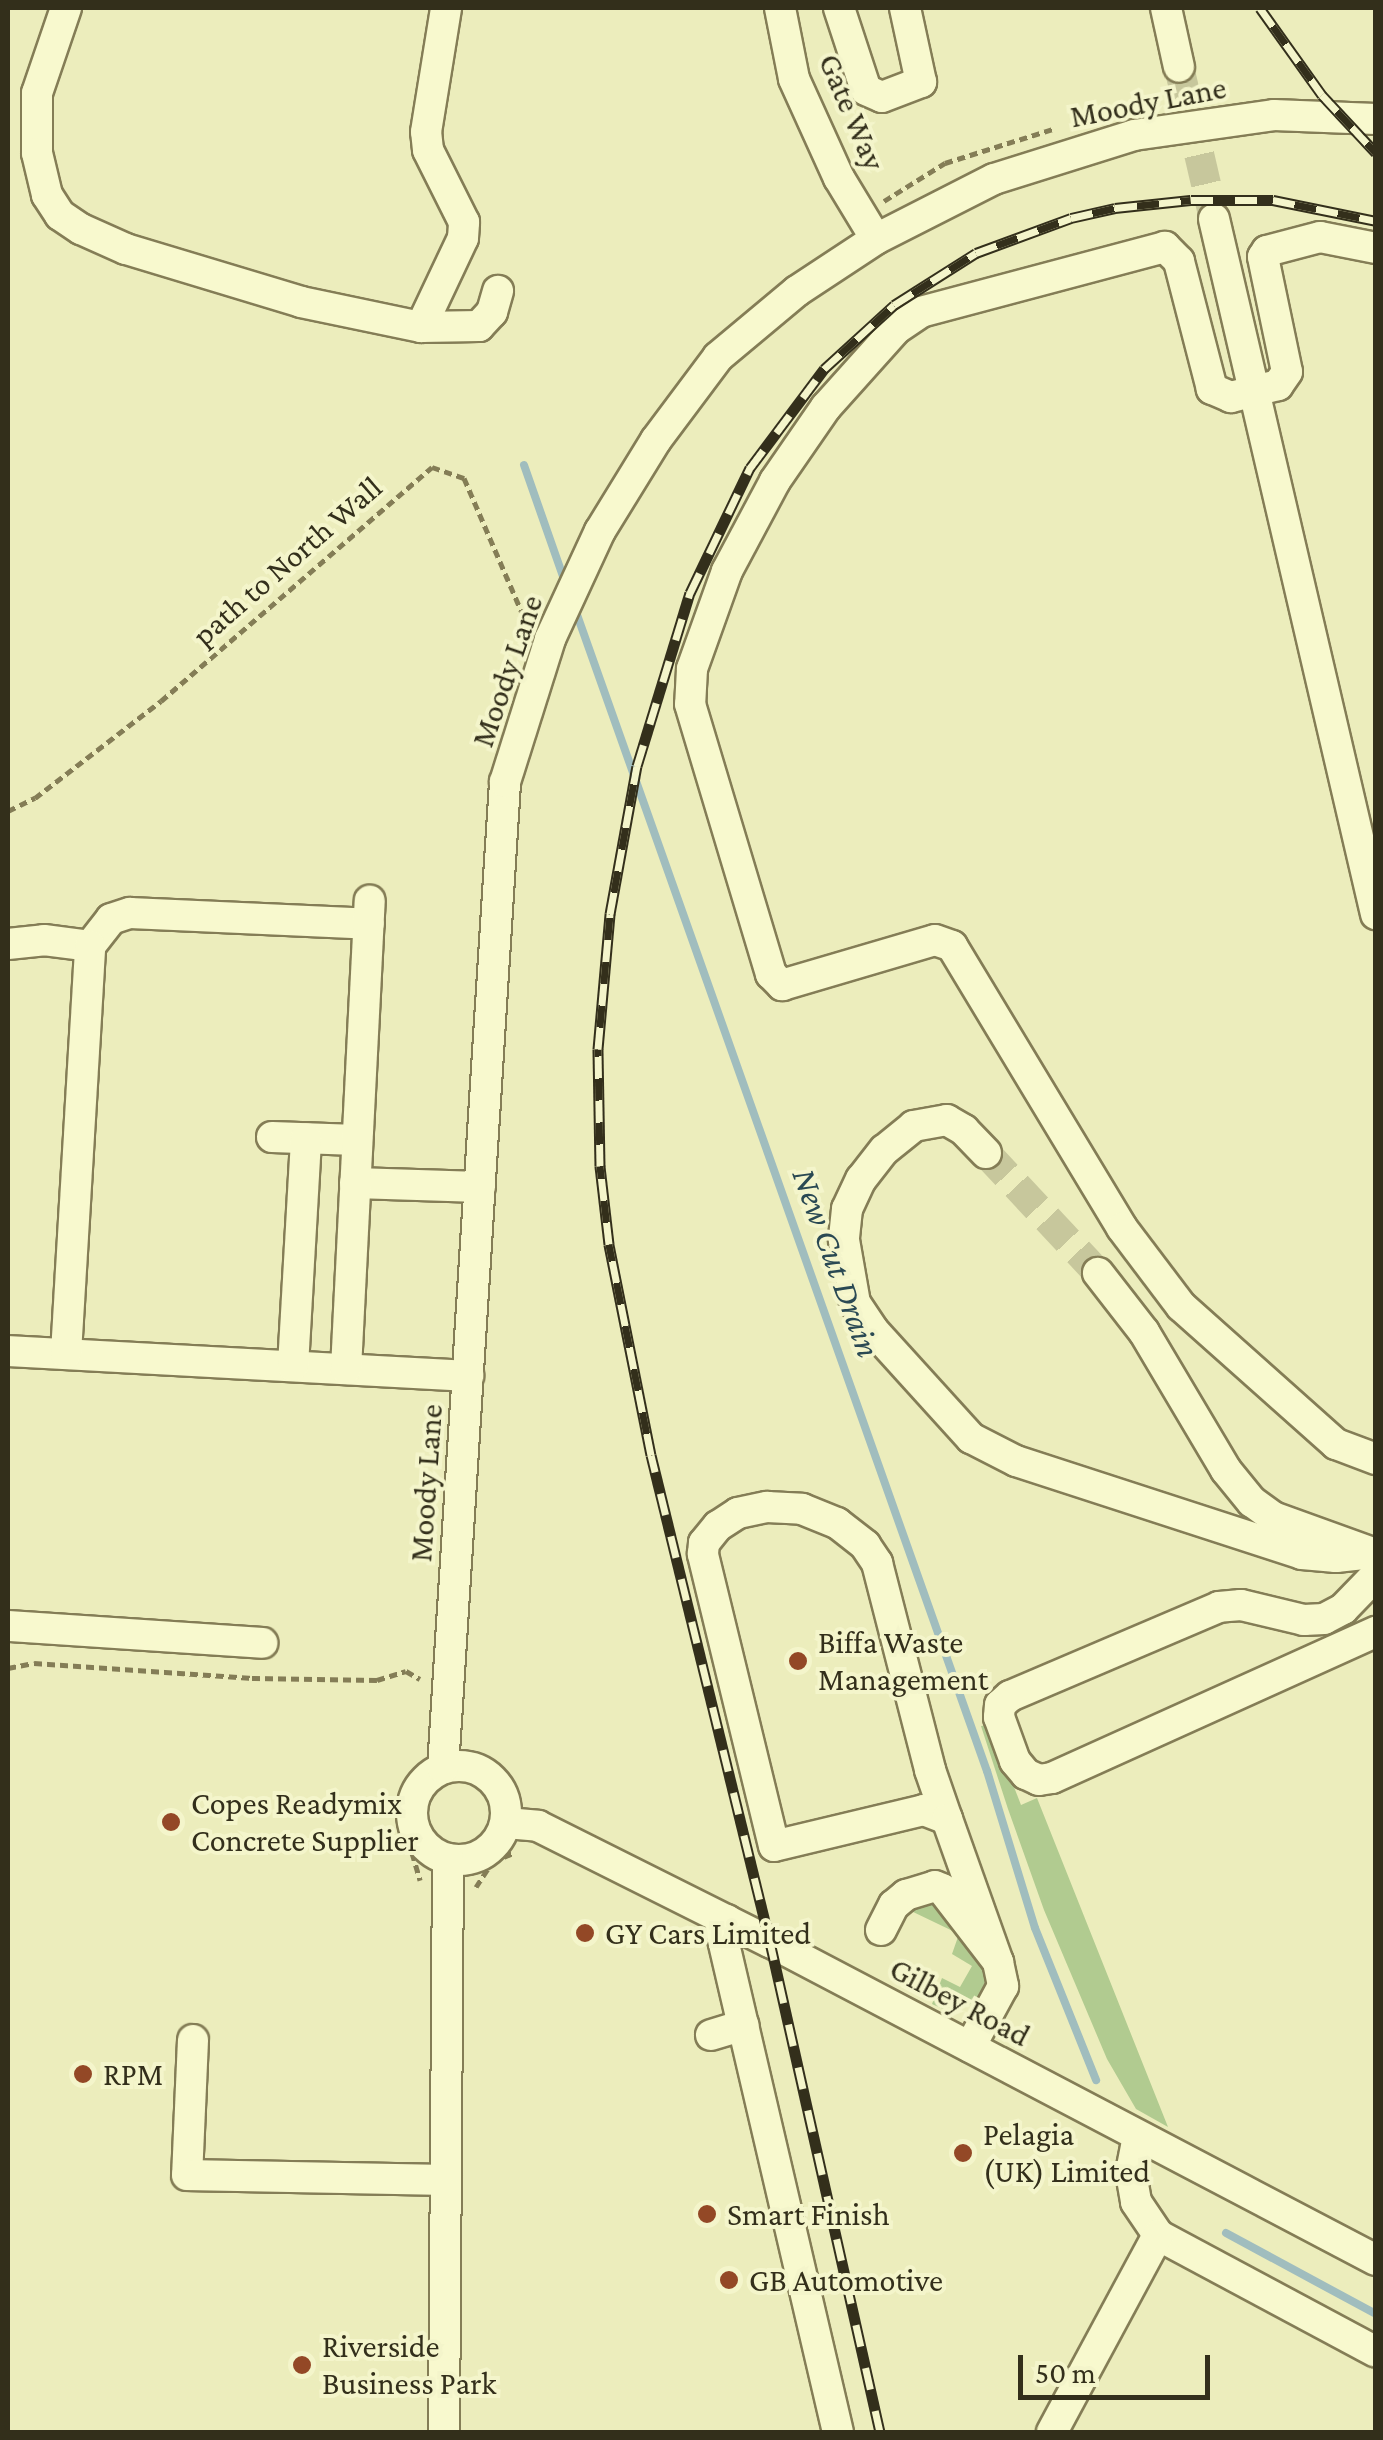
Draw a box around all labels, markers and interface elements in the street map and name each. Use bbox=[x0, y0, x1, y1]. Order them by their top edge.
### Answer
street label: Gate Way bbox=[810, 48, 894, 176]
street label: Moody Lane bbox=[1067, 68, 1229, 136]
street label: path to North Wall bbox=[184, 468, 390, 654]
street label: Moody Lane bbox=[463, 590, 551, 752]
water label: New Cut Drain bbox=[782, 1163, 890, 1363]
street label: Moody Lane bbox=[401, 1403, 451, 1563]
place label: Biffa Waste Management bbox=[818, 1624, 988, 1699]
marker: Biffa Waste Management bbox=[787, 1650, 809, 1672]
place label: Copes Readymix Concrete Supplier bbox=[191, 1785, 419, 1860]
marker: Copes Readymix Concrete Supplier bbox=[160, 1811, 182, 1833]
place label: GY Cars Limited bbox=[605, 1914, 811, 1952]
marker: GY Cars Limited bbox=[574, 1922, 596, 1944]
street label: Gilbey Road bbox=[883, 1949, 1037, 2055]
place label: RPM bbox=[103, 2055, 163, 2093]
marker: RPM bbox=[72, 2063, 94, 2085]
place label: Pelagia (UK) Limited bbox=[983, 2116, 1150, 2191]
marker: Pelagia (UK) Limited bbox=[952, 2142, 974, 2164]
place label: Smart Finish bbox=[727, 2195, 890, 2233]
marker: Smart Finish bbox=[696, 2203, 718, 2225]
place label: GB Automotive bbox=[749, 2261, 943, 2299]
marker: GB Automotive bbox=[718, 2269, 740, 2291]
place label: Riverside Business Park bbox=[322, 2328, 497, 2403]
scale bar bbox=[1023, 2335, 1216, 2397]
marker: Riverside Business Park bbox=[291, 2354, 313, 2376]
text: 50 m bbox=[1035, 2356, 1096, 2389]

